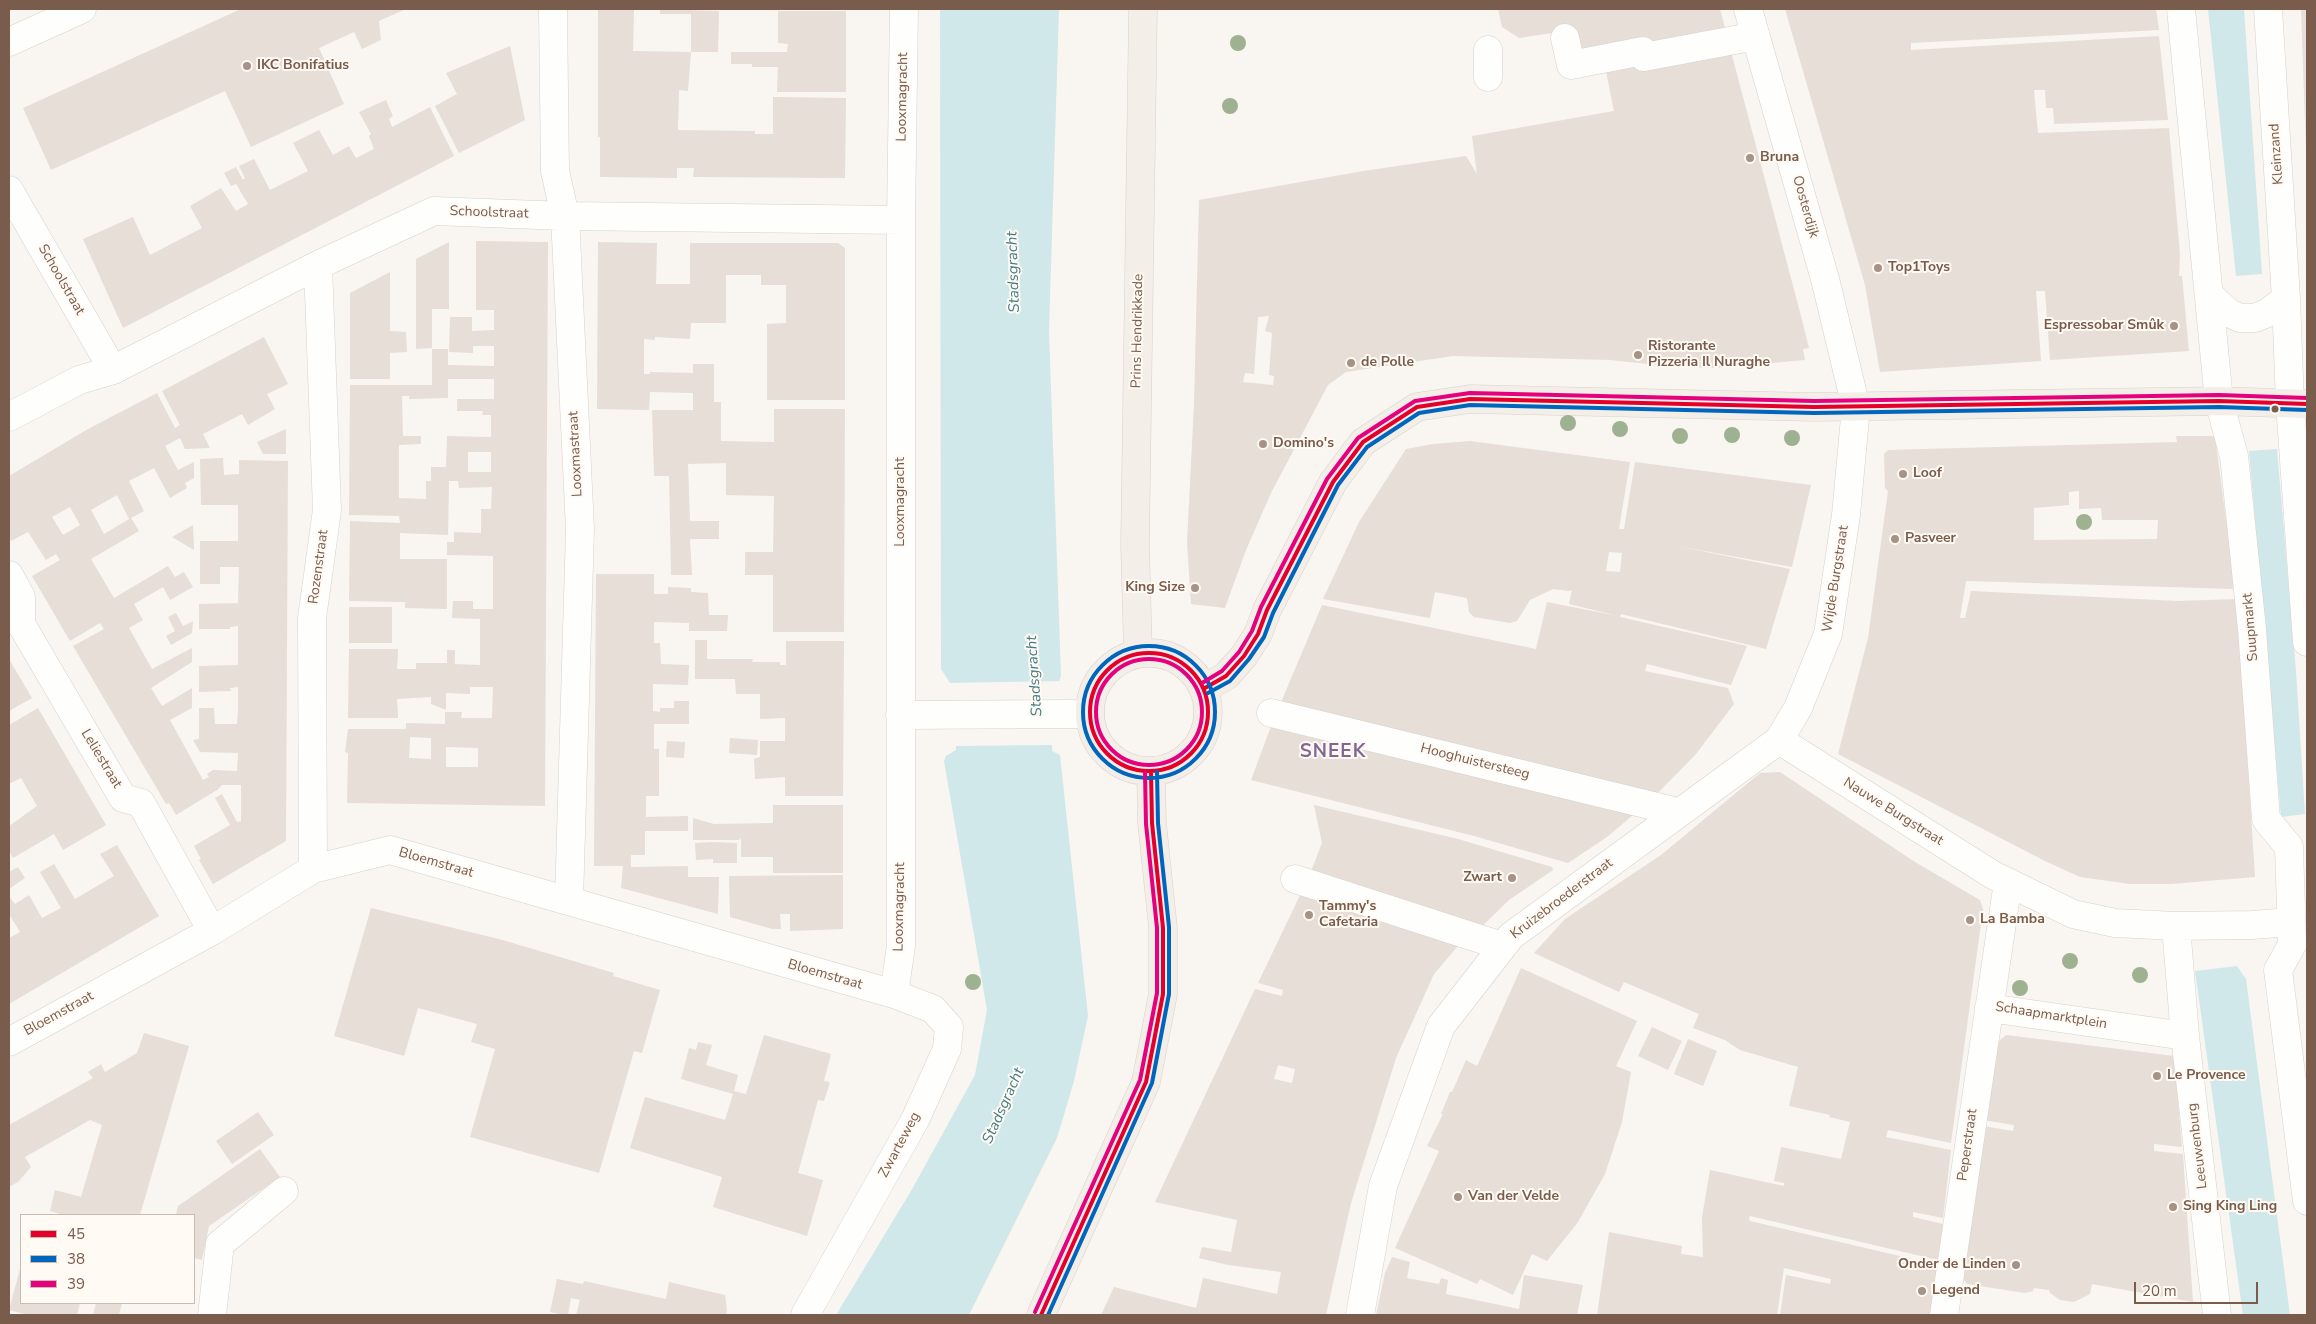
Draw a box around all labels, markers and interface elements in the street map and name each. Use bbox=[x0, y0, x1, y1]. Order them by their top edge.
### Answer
street label: Looxmagracht bbox=[894, 52, 912, 142]
place label: IKC Bonifatius bbox=[257, 58, 349, 74]
marker: IKC Bonifatius bbox=[241, 60, 253, 72]
street label: Kleinzand bbox=[2266, 123, 2288, 185]
place label: Bruna bbox=[1760, 150, 1799, 166]
marker: Bruna bbox=[1744, 152, 1756, 164]
street label: Oosterdijk bbox=[1788, 174, 1822, 240]
street label: Schoolstraat bbox=[449, 203, 529, 223]
water label: Stadsgracht bbox=[1004, 231, 1024, 313]
street label: Schoolstraat bbox=[34, 242, 88, 318]
place label: Top1Toys bbox=[1888, 260, 1950, 276]
marker: Top1Toys bbox=[1872, 262, 1884, 274]
street label: Prins Hendrikkade bbox=[1129, 274, 1147, 388]
place label: Espressobar Smûk bbox=[2044, 318, 2164, 334]
marker: Espressobar Smûk bbox=[2168, 320, 2180, 332]
place label: Ristorante Pizzeria Il Nuraghe bbox=[1648, 339, 1770, 372]
marker: Ristorante Pizzeria Il Nuraghe bbox=[1632, 349, 1644, 361]
place label: de Polle bbox=[1361, 355, 1414, 371]
marker: de Polle bbox=[1345, 357, 1357, 369]
unlabelled marker bbox=[2270, 404, 2280, 414]
street label: Looxmastraat bbox=[565, 411, 587, 497]
place label: Domino's bbox=[1273, 436, 1334, 452]
marker: Domino's bbox=[1257, 438, 1269, 450]
street label: Looxmagracht bbox=[893, 457, 909, 547]
place label: Loof bbox=[1913, 466, 1942, 482]
marker: Loof bbox=[1897, 468, 1909, 480]
street label: Wijde Burgstraat bbox=[1819, 524, 1853, 634]
street label: Rozenstraat bbox=[305, 529, 333, 605]
place label: Pasveer bbox=[1905, 531, 1956, 547]
marker: Pasveer bbox=[1889, 533, 1901, 545]
place label: King Size bbox=[1125, 580, 1185, 596]
marker: King Size bbox=[1189, 582, 1201, 594]
street label: Suupmarkt bbox=[2240, 592, 2262, 662]
water label: Stadsgracht bbox=[1023, 635, 1047, 717]
street label: Leliestraat bbox=[77, 726, 125, 792]
street label: Hooghuistersteeg bbox=[1419, 740, 1531, 784]
district label: SNEEK bbox=[1299, 741, 1367, 763]
street label: Nauwe Burgstraat bbox=[1840, 774, 1946, 850]
street label: Bloemstraat bbox=[397, 844, 475, 882]
street label: Kruizebroederstraat bbox=[1508, 855, 1616, 943]
street label: Looxmagracht bbox=[891, 862, 909, 952]
place label: Zwart bbox=[1463, 870, 1502, 886]
marker: Zwart bbox=[1506, 872, 1518, 884]
place label: Tammy's Cafetaria bbox=[1319, 899, 1378, 932]
marker: Tammy's Cafetaria bbox=[1303, 909, 1315, 921]
place label: La Bamba bbox=[1980, 912, 2045, 928]
marker: La Bamba bbox=[1964, 914, 1976, 926]
street label: Bloemstraat bbox=[786, 956, 864, 994]
street label: Bloemstraat bbox=[21, 988, 97, 1040]
street label: Schaapmarktplein bbox=[1994, 999, 2108, 1033]
water label: Stadsgracht bbox=[979, 1065, 1029, 1147]
place label: Le Provence bbox=[2167, 1068, 2246, 1084]
marker: Le Provence bbox=[2151, 1070, 2163, 1082]
street label: Leeuwenburg bbox=[2184, 1102, 2212, 1190]
street label: Peperstraat bbox=[1955, 1108, 1981, 1182]
street label: Zwarteweg bbox=[876, 1109, 924, 1181]
place label: Van der Velde bbox=[1468, 1189, 1559, 1205]
marker: Van der Velde bbox=[1452, 1191, 1464, 1203]
place label: Sing King Ling bbox=[2183, 1199, 2277, 1215]
marker: Sing King Ling bbox=[2167, 1201, 2179, 1213]
legend bbox=[20, 1214, 195, 1304]
text: 45 bbox=[67, 1224, 85, 1244]
text: 38 bbox=[67, 1249, 85, 1269]
place label: Onder de Linden bbox=[1898, 1257, 2006, 1273]
marker: Onder de Linden bbox=[2010, 1259, 2022, 1271]
scale bar bbox=[2136, 1272, 2260, 1304]
text: 39 bbox=[67, 1274, 85, 1294]
text: 20 m bbox=[2142, 1281, 2177, 1301]
place label: Legend bbox=[1932, 1283, 1980, 1299]
marker: Legend bbox=[1916, 1285, 1928, 1297]

